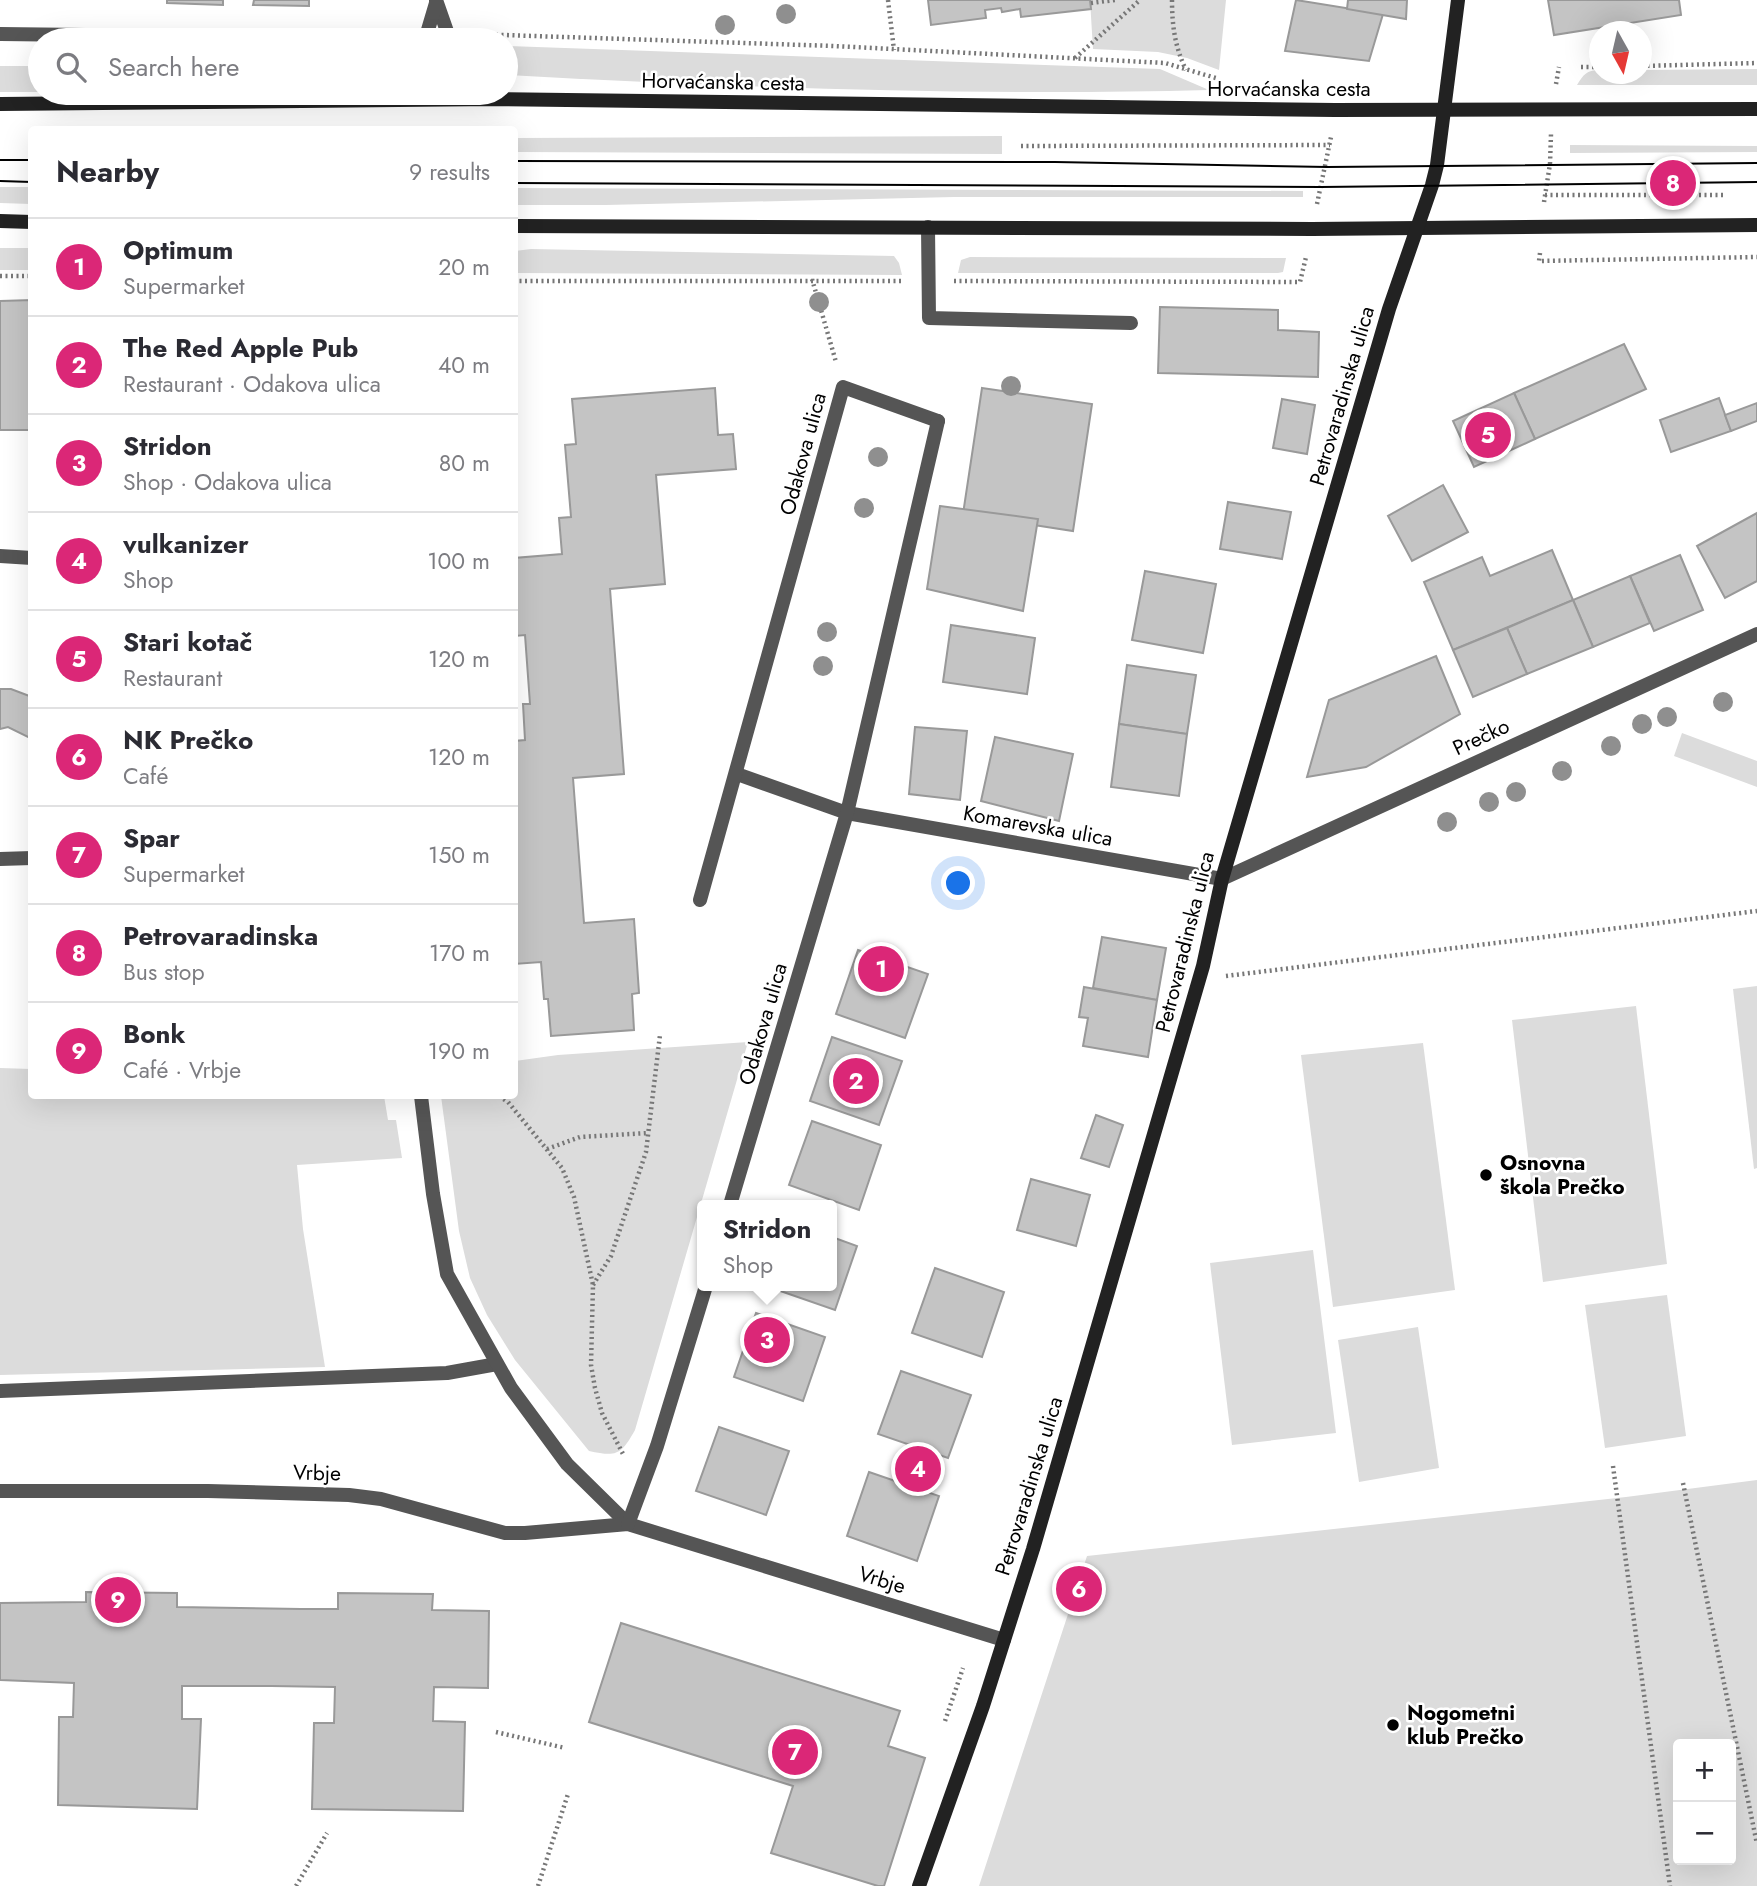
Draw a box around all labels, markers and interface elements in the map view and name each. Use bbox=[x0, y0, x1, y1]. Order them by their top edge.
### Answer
north arrow bbox=[1589, 21, 1652, 84]
search box bbox=[28, 28, 518, 105]
icon: search bbox=[52, 48, 90, 86]
text: Search here bbox=[108, 48, 240, 86]
street label: Horvaćanska cesta bbox=[641, 66, 805, 98]
street label: Horvaćanska cesta bbox=[1207, 74, 1371, 104]
text: Nearby bbox=[56, 150, 159, 193]
text: 9 results bbox=[409, 155, 490, 189]
pin: 8 bbox=[1650, 157, 1696, 209]
text: Optimum bbox=[123, 231, 233, 269]
text: 1 bbox=[73, 250, 85, 284]
text: 20 m bbox=[438, 250, 490, 284]
text: Supermarket bbox=[123, 269, 245, 303]
street label: Petrovaradinska ulica bbox=[1302, 303, 1382, 489]
text: The Red Apple Pub bbox=[123, 329, 358, 367]
text: 2 bbox=[71, 348, 87, 382]
text: 40 m bbox=[438, 348, 490, 382]
text: Restaurant · Odakova ulica bbox=[123, 367, 381, 401]
street label: Odakova ulica bbox=[772, 389, 834, 519]
pin: 5 bbox=[1465, 409, 1511, 461]
text: Stridon bbox=[123, 427, 212, 465]
text: 3 bbox=[72, 446, 86, 480]
text: 80 m bbox=[439, 446, 490, 480]
text: Shop · Odakova ulica bbox=[123, 465, 332, 499]
text: vulkanizer bbox=[123, 525, 249, 563]
text: 4 bbox=[71, 544, 87, 578]
text: 100 m bbox=[427, 544, 490, 578]
text: Shop bbox=[123, 563, 173, 597]
text: Stari kotač bbox=[123, 623, 252, 661]
text: 5 bbox=[72, 642, 86, 676]
text: 120 m bbox=[428, 642, 490, 676]
text: Restaurant bbox=[123, 661, 222, 695]
street label: Prečko bbox=[1448, 711, 1514, 763]
text: NK Prečko bbox=[123, 721, 253, 759]
text: 6 bbox=[71, 740, 87, 774]
text: 120 m bbox=[428, 740, 490, 774]
text: Café bbox=[123, 759, 168, 793]
street label: Komarevska ulica bbox=[961, 798, 1115, 854]
text: Spar bbox=[123, 819, 180, 857]
text: 7 bbox=[72, 838, 86, 872]
text: 150 m bbox=[428, 838, 490, 872]
street label: Petrovaradinska ulica bbox=[1148, 848, 1222, 1036]
text: Supermarket bbox=[123, 857, 245, 891]
your location bbox=[941, 866, 975, 900]
text: Petrovaradinska bbox=[123, 917, 318, 955]
text: 8 bbox=[72, 936, 86, 970]
text: 170 m bbox=[429, 936, 490, 970]
pin: 1 bbox=[858, 943, 904, 995]
text: Bus stop bbox=[123, 955, 205, 989]
street label: Odakova ulica bbox=[731, 959, 795, 1089]
text: Bonk bbox=[123, 1015, 186, 1053]
text: 9 bbox=[71, 1034, 87, 1068]
text: 190 m bbox=[428, 1034, 490, 1068]
text: Café · Vrbje bbox=[123, 1053, 241, 1087]
pin: 2 bbox=[833, 1055, 879, 1107]
place label: Osnovna škola Prečko bbox=[1500, 1148, 1625, 1202]
marker: Osnovna škola Prečko bbox=[1478, 1167, 1494, 1183]
popup bbox=[697, 1200, 837, 1291]
text: Stridon bbox=[723, 1210, 811, 1248]
text: Shop bbox=[723, 1248, 773, 1282]
pin: 3 bbox=[744, 1314, 790, 1366]
street label: Petrovaradinska ulica bbox=[988, 1393, 1070, 1579]
pin: 4 bbox=[895, 1443, 941, 1495]
street label: Vrbje bbox=[293, 1458, 341, 1488]
street label: Vrbje bbox=[855, 1559, 909, 1601]
pin: 6 bbox=[1056, 1563, 1102, 1615]
pin: 9 bbox=[95, 1574, 141, 1626]
place label: Nogometni klub Prečko bbox=[1407, 1698, 1524, 1752]
marker: Nogometni klub Prečko bbox=[1385, 1717, 1401, 1733]
pin: 7 bbox=[772, 1726, 818, 1778]
map controls bbox=[1673, 1739, 1736, 1865]
button: + bbox=[1673, 1739, 1736, 1802]
button: − bbox=[1673, 1802, 1736, 1865]

